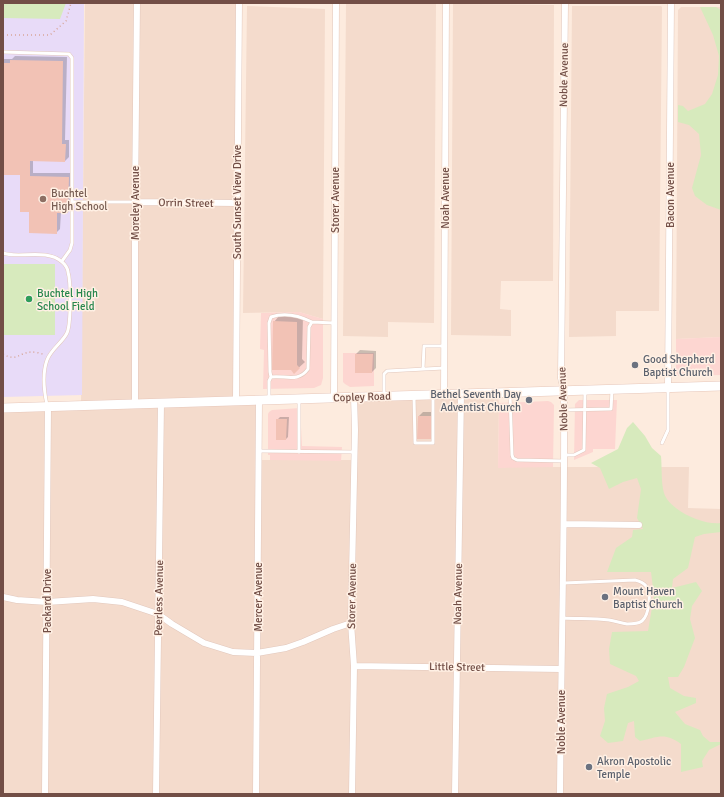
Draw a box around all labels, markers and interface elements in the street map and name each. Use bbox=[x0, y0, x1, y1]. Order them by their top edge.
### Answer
street label: Noble Avenue bbox=[557, 43, 571, 107]
street label: South Sunset View Drive bbox=[231, 145, 244, 259]
street label: Bacon Avenue bbox=[664, 162, 677, 228]
street label: Moreley Avenue bbox=[129, 166, 142, 240]
street label: Storer Avenue bbox=[329, 167, 342, 233]
street label: Noah Avenue bbox=[439, 167, 452, 229]
place label: Buchtel High School bbox=[51, 187, 108, 213]
marker: Buchtel High School bbox=[38, 194, 48, 204]
street label: Orrin Street bbox=[158, 196, 214, 210]
place label: Buchtel High School Field bbox=[37, 287, 98, 313]
marker: Buchtel High School Field bbox=[24, 294, 34, 304]
place label: Good Shepherd Baptist Church bbox=[643, 353, 715, 379]
marker: Good Shepherd Baptist Church bbox=[630, 360, 640, 370]
street label: Noble Avenue bbox=[555, 367, 571, 431]
place label: Bethel Seventh Day Adventist Church bbox=[430, 388, 522, 414]
street label: Copley Road bbox=[333, 389, 391, 405]
marker: Bethel Seventh Day Adventist Church bbox=[524, 395, 534, 405]
street label: Peerless Avenue bbox=[152, 560, 166, 636]
street label: Mercer Avenue bbox=[252, 562, 265, 632]
street label: Storer Avenue bbox=[345, 563, 359, 629]
street label: Noah Avenue bbox=[451, 563, 465, 625]
street label: Packard Drive bbox=[41, 569, 54, 633]
place label: Mount Haven Baptist Church bbox=[613, 585, 683, 611]
marker: Mount Haven Baptist Church bbox=[600, 592, 610, 602]
street label: Little Street bbox=[429, 660, 485, 674]
street label: Noble Avenue bbox=[555, 690, 568, 754]
place label: Akron Apostolic Temple bbox=[597, 755, 671, 781]
marker: Akron Apostolic Temple bbox=[584, 762, 594, 772]

